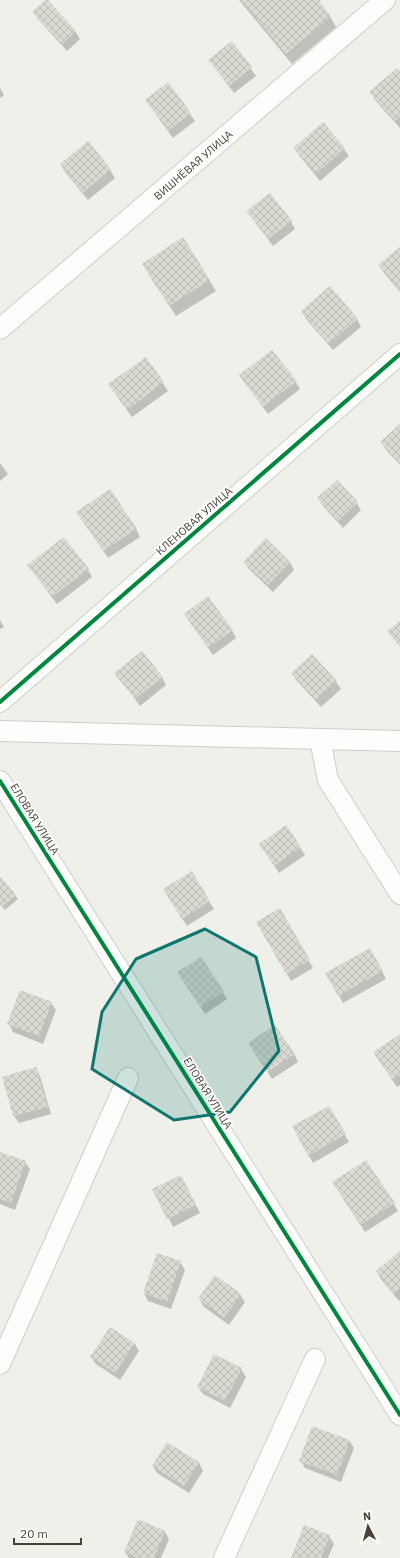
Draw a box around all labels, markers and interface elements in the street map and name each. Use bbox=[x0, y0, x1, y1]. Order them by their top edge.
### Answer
street label: ВИШНЁВАЯ УЛИЦА bbox=[151, 127, 235, 203]
street label: КЛЕНОВАЯ УЛИЦА bbox=[153, 484, 235, 558]
street label: ЕЛОВАЯ УЛИЦА bbox=[7, 781, 63, 857]
street label: ЕЛОВАЯ УЛИЦА bbox=[180, 1055, 236, 1131]
north arrow bbox=[348, 1506, 388, 1546]
text: N bbox=[362, 1509, 372, 1523]
scale bar bbox=[14, 1520, 81, 1546]
text: 20 m bbox=[20, 1526, 48, 1541]

